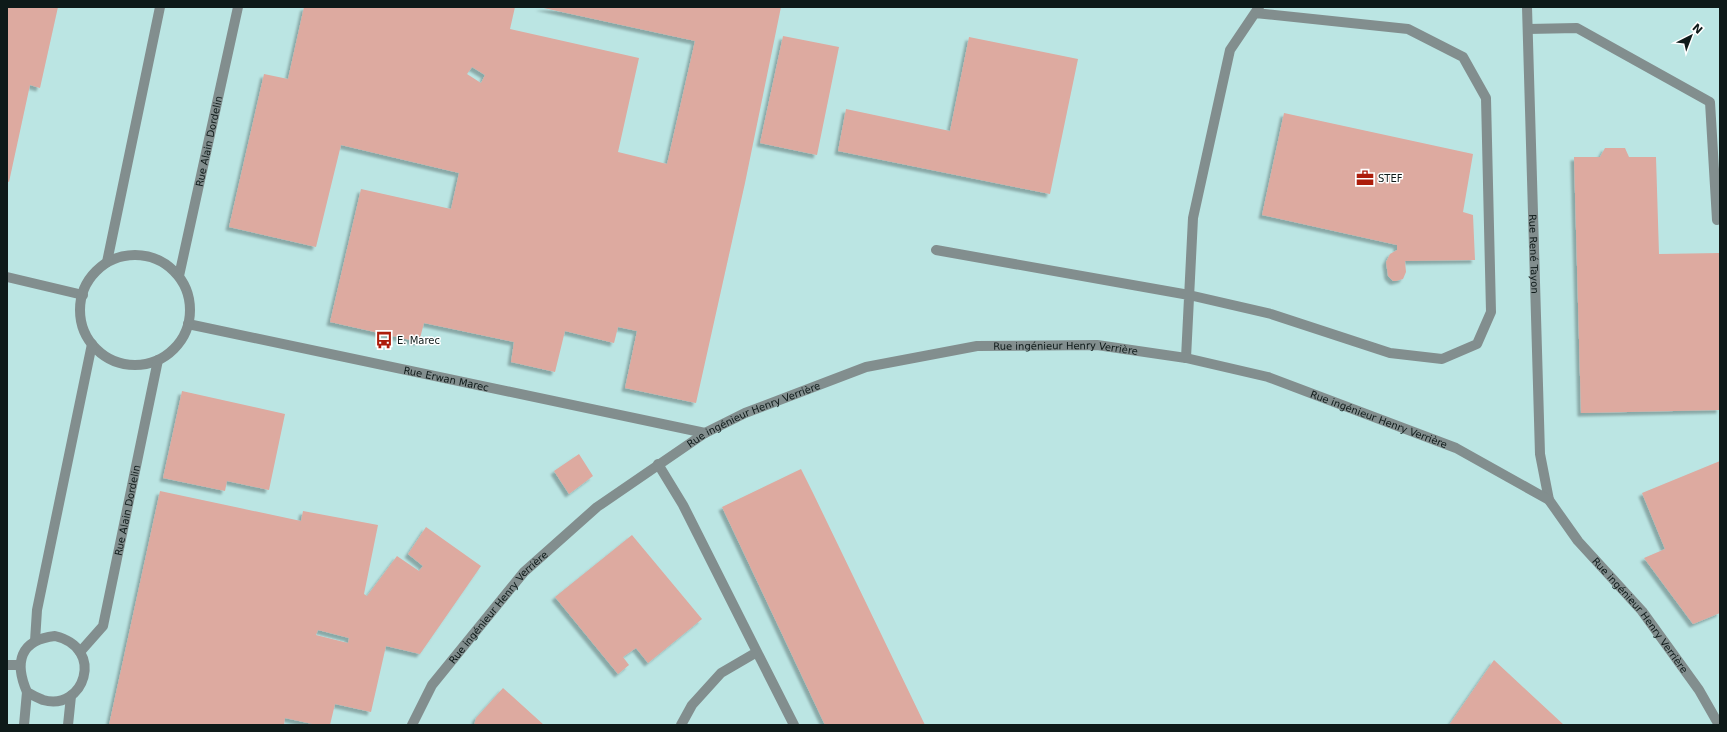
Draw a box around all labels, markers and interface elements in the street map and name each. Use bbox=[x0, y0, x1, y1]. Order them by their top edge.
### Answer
north arrow bbox=[1671, 16, 1711, 56]
text: N bbox=[1690, 21, 1705, 37]
street label: Rue Alain Dordelin bbox=[193, 95, 224, 188]
office icon: STEF bbox=[1355, 168, 1375, 188]
place label: STEF bbox=[1378, 173, 1403, 184]
street label: Rue René Tayon bbox=[1528, 214, 1541, 294]
bus stop icon: E. Marec bbox=[374, 330, 394, 350]
place label: E. Marec bbox=[397, 335, 440, 346]
street label: Rue ingénieur Henry Verrière bbox=[993, 339, 1139, 356]
street label: Rue Erwan Marec bbox=[403, 364, 490, 393]
street label: Rue ingénieur Henry Verrière bbox=[685, 379, 822, 449]
street label: Rue ingénieur Henry Verrière bbox=[1309, 388, 1449, 450]
street label: Rue Alain Dordelin bbox=[112, 464, 142, 557]
street label: Rue ingénieur Henry Verrière bbox=[446, 548, 549, 666]
street label: Rue ingénieur Henry Verrière bbox=[1590, 555, 1690, 675]

